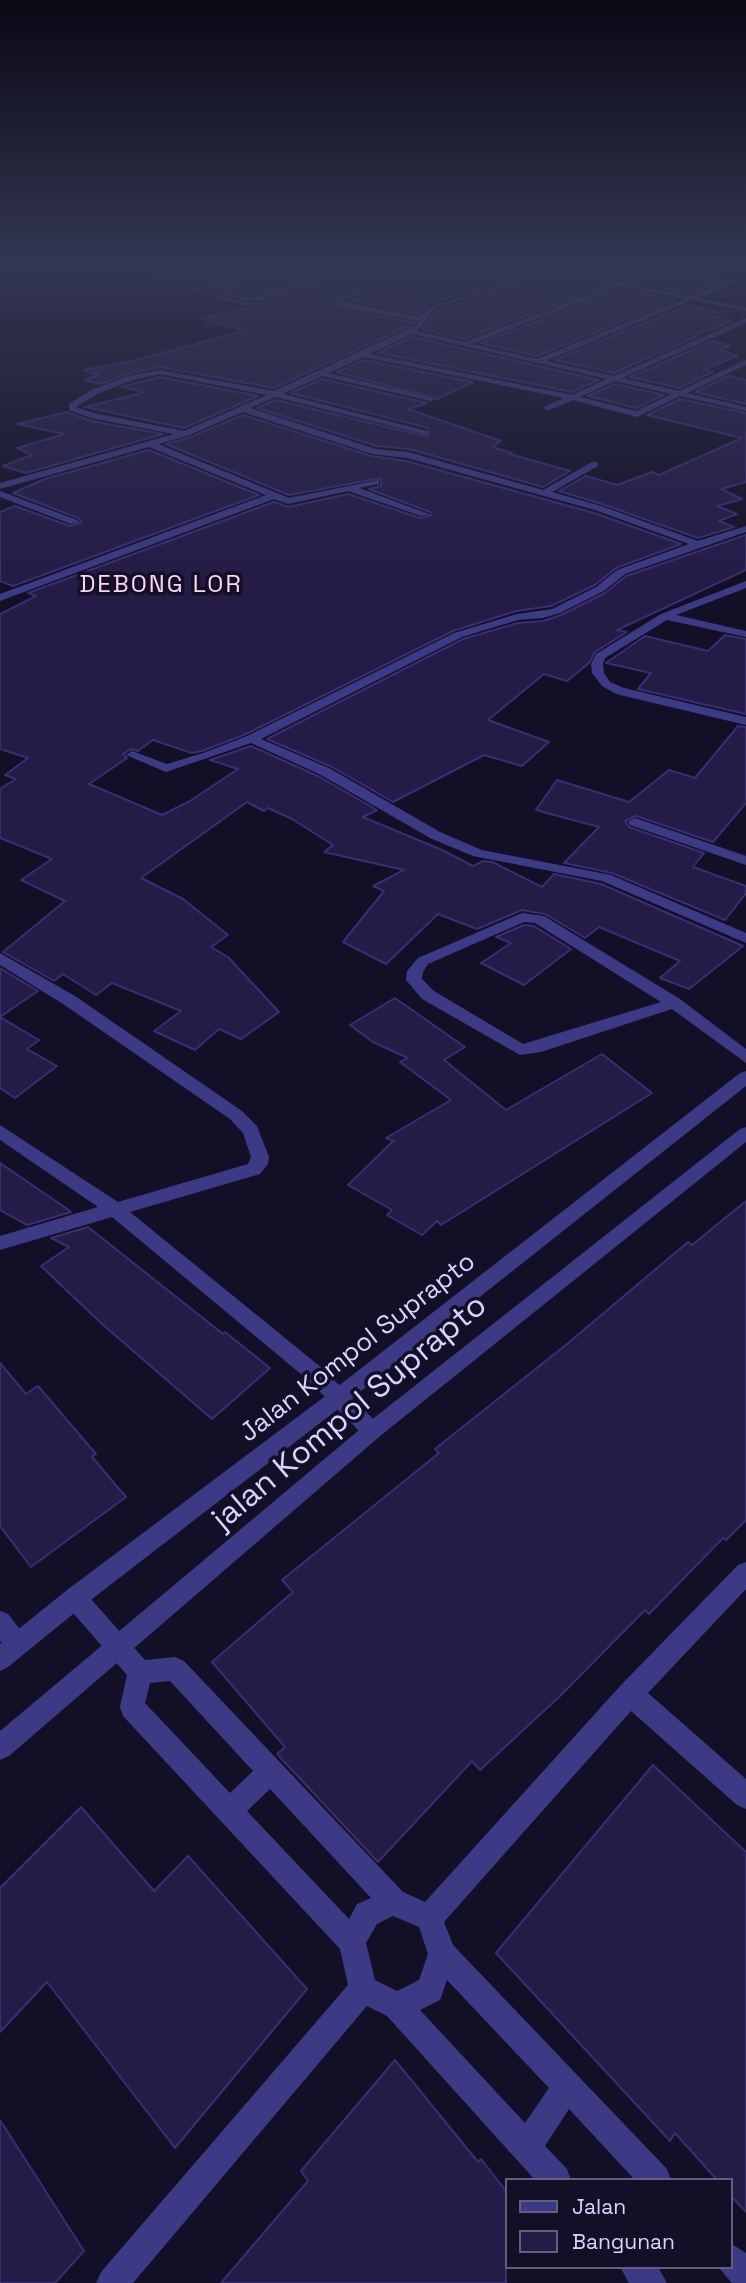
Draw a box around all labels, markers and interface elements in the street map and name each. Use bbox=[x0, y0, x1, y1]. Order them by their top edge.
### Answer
district label: DEBONG LOR bbox=[81, 571, 241, 599]
street label: Jalan Kompol Suprapto bbox=[234, 1246, 482, 1450]
street label: jalan Kompol Suprapto bbox=[205, 1287, 495, 1539]
legend bbox=[504, 2178, 732, 2269]
text: Jalan bbox=[572, 2193, 626, 2220]
text: Bangunan bbox=[572, 2228, 675, 2255]

